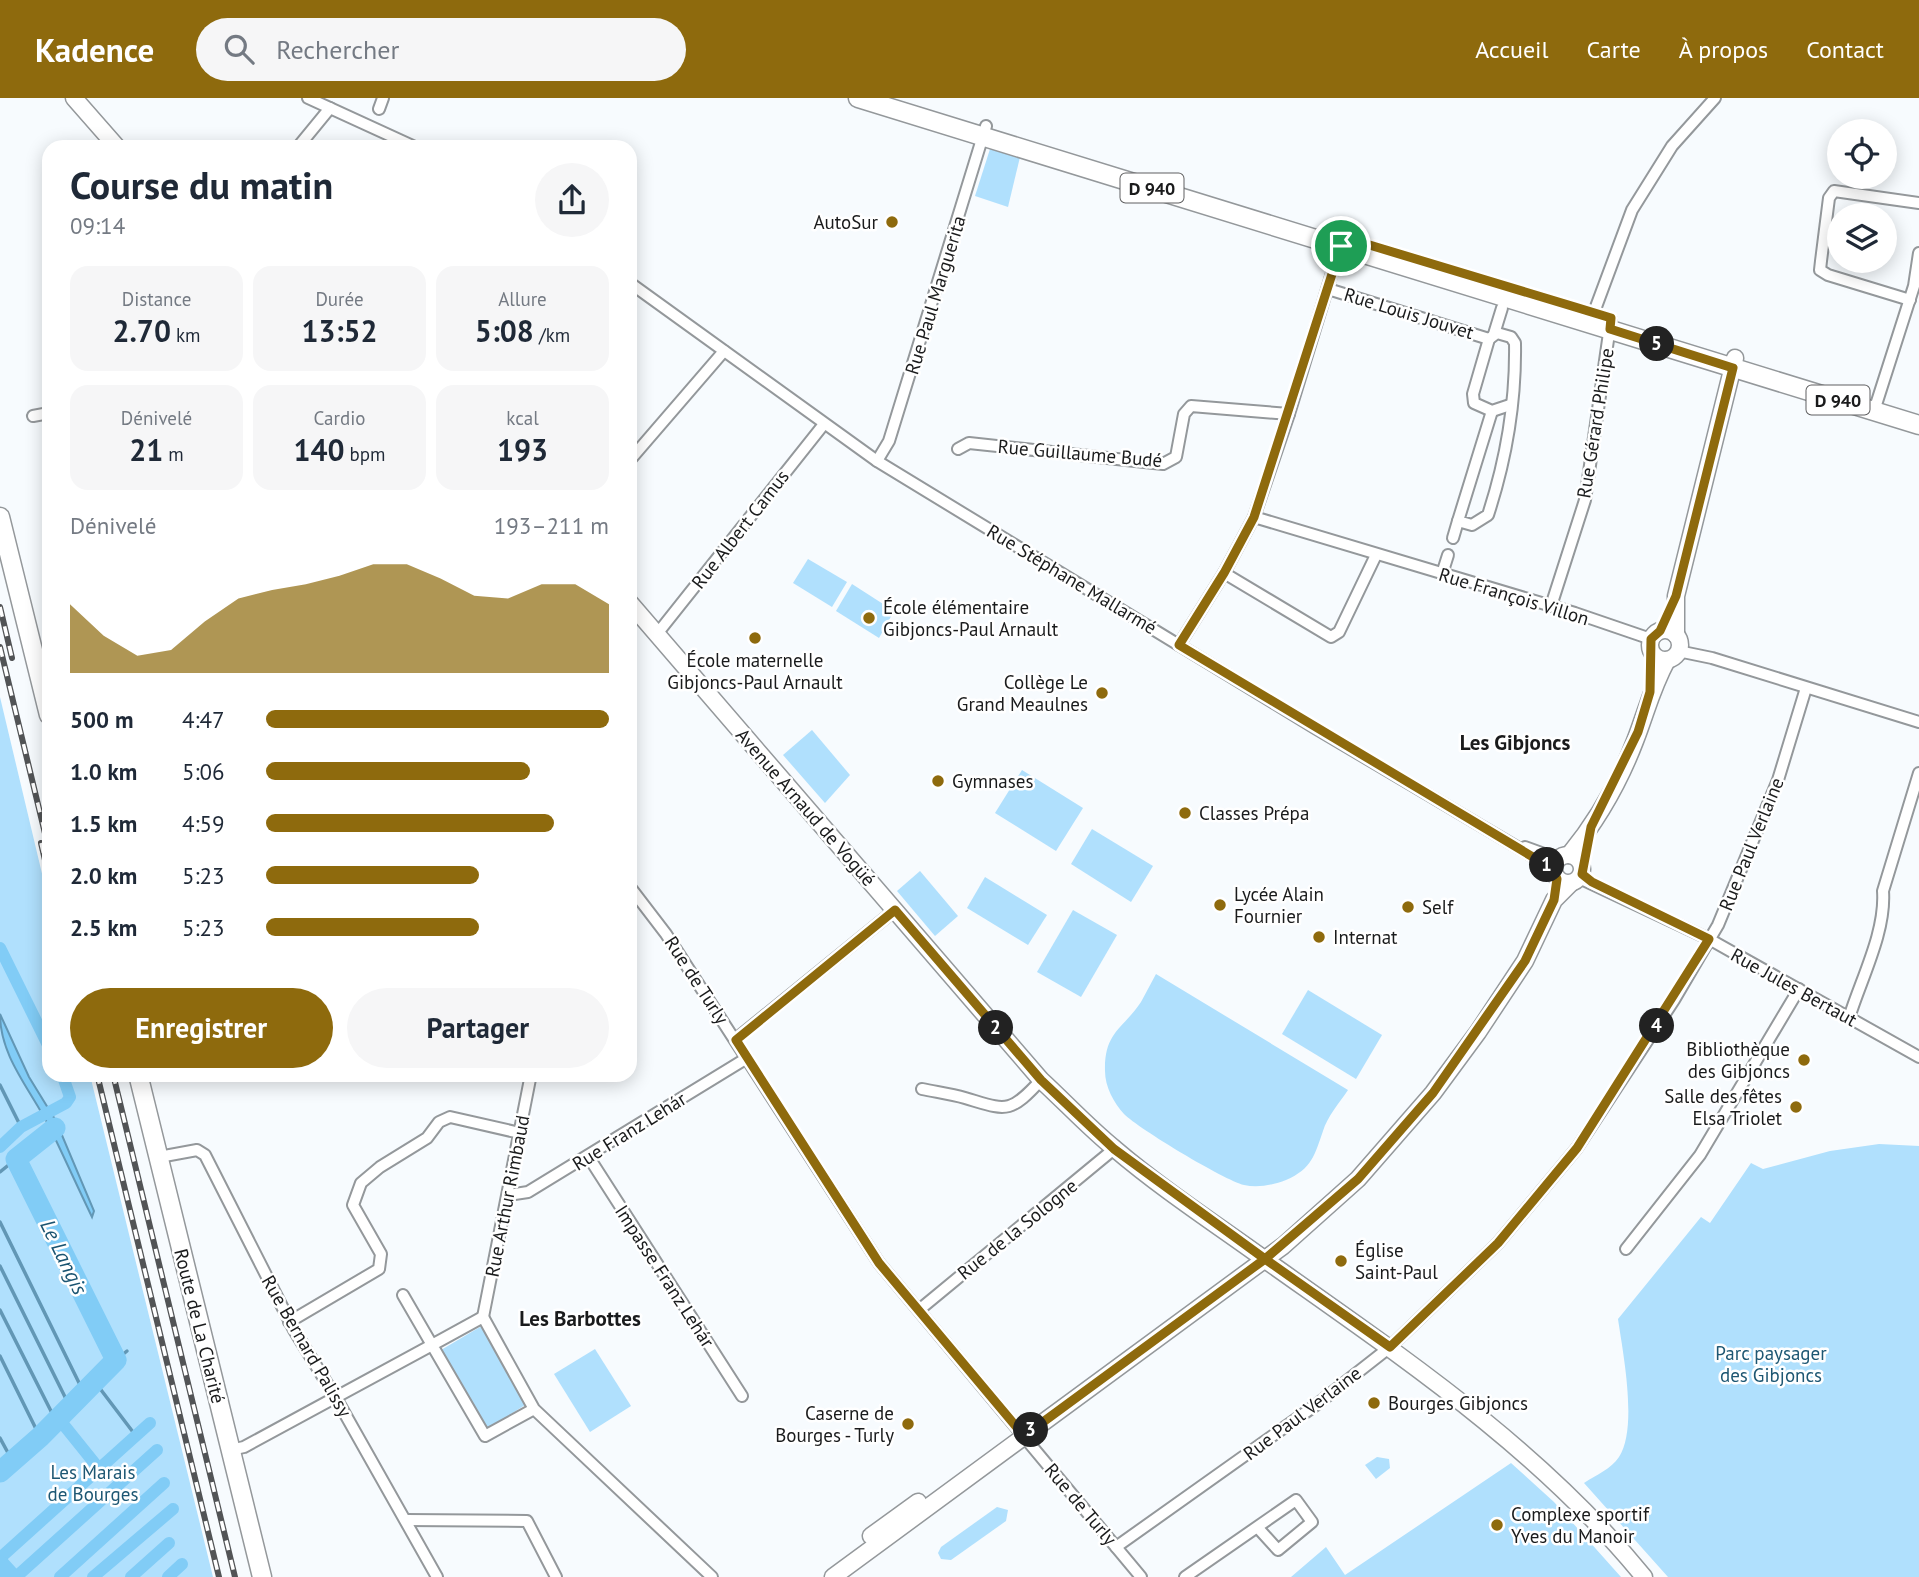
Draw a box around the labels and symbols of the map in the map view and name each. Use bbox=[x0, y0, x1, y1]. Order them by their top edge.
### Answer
road number: D 940 bbox=[1120, 174, 1184, 202]
place label: AutoSur bbox=[813, 210, 879, 234]
street label: Rue Paul Marguerita bbox=[899, 213, 971, 377]
marker: AutoSur bbox=[884, 214, 900, 230]
pin bbox=[1311, 216, 1371, 276]
street label: Rue Louis Jouvet bbox=[1341, 282, 1477, 344]
pin: 5 bbox=[1640, 327, 1674, 362]
street label: Rue Gérard Philipe bbox=[1571, 346, 1619, 500]
road number: D 940 bbox=[1806, 386, 1870, 414]
street label: Rue Guillaume Budé bbox=[997, 434, 1163, 472]
street label: Rue Albert Camus bbox=[686, 465, 794, 593]
street label: Rue Stéphane Mallarmé bbox=[983, 519, 1161, 639]
street label: Rue François Villon bbox=[1436, 562, 1592, 630]
place label: École élémentaire Gibjoncs-Paul Arnault bbox=[883, 595, 1059, 641]
marker: École élémentaire Gibjoncs-Paul Arnault bbox=[861, 610, 877, 626]
marker: École maternelle Gibjoncs-Paul Arnault bbox=[747, 630, 763, 646]
place label: École maternelle Gibjoncs-Paul Arnault bbox=[667, 648, 843, 694]
place label: Collège Le Grand Meaulnes bbox=[957, 670, 1088, 716]
marker: Collège Le Grand Meaulnes bbox=[1094, 685, 1110, 701]
street label: Avenue Arnaud de Vogüé bbox=[731, 723, 881, 891]
district label: Les Gibjoncs bbox=[1460, 729, 1570, 756]
place label: Gymnases bbox=[952, 769, 1033, 793]
marker: Gymnases bbox=[930, 773, 946, 789]
street label: Rue Paul Verlaine bbox=[1713, 774, 1789, 914]
place label: Classes Prépa bbox=[1199, 801, 1309, 825]
marker: Classes Prépa bbox=[1177, 805, 1193, 821]
pin: 1 bbox=[1530, 848, 1564, 882]
place label: Lycée Alain Fournier bbox=[1234, 882, 1324, 928]
place label: Self bbox=[1422, 895, 1454, 919]
marker: Lycée Alain Fournier bbox=[1212, 897, 1228, 913]
marker: Self bbox=[1400, 899, 1416, 915]
place label: Internat bbox=[1333, 925, 1398, 949]
marker: Internat bbox=[1311, 929, 1327, 945]
street label: Rue de Turly bbox=[660, 931, 734, 1029]
street label: Rue Jules Bertaut bbox=[1727, 942, 1862, 1032]
pin: 4 bbox=[1640, 1009, 1674, 1044]
pin: 2 bbox=[978, 1010, 1014, 1046]
place label: Bibliothèque des Gibjoncs bbox=[1686, 1037, 1790, 1083]
marker: Bibliothèque des Gibjoncs bbox=[1796, 1052, 1812, 1068]
place label: Salle des fêtes Elsa Triolet bbox=[1664, 1084, 1783, 1130]
street label: Rue Franz Lehár bbox=[568, 1086, 691, 1176]
marker: Salle des fêtes Elsa Triolet bbox=[1788, 1099, 1804, 1115]
street label: Rue Arthur Rimbaud bbox=[480, 1113, 534, 1279]
street label: Rue de la Sologne bbox=[952, 1173, 1082, 1285]
street label: Impasse Franz Lehár bbox=[610, 1200, 720, 1352]
water label: Le Langis bbox=[34, 1215, 94, 1300]
place label: Église Saint-Paul bbox=[1355, 1238, 1438, 1284]
street label: Route de La Charité bbox=[169, 1246, 231, 1406]
marker: Église Saint-Paul bbox=[1333, 1253, 1349, 1269]
street label: Rue Bernard Palissy bbox=[257, 1271, 357, 1421]
district label: Les Barbottes bbox=[519, 1305, 641, 1332]
park label: Parc paysager des Gibjoncs bbox=[1715, 1341, 1827, 1387]
street label: Rue Paul Verlaine bbox=[1238, 1361, 1366, 1465]
place label: Bourges Gibjoncs bbox=[1388, 1391, 1528, 1415]
marker: Bourges Gibjoncs bbox=[1366, 1395, 1382, 1411]
place label: Caserne de Bourges - Turly bbox=[775, 1401, 894, 1447]
pin: 3 bbox=[1014, 1412, 1048, 1448]
marker: Caserne de Bourges - Turly bbox=[900, 1416, 916, 1432]
street label: Rue de Turly bbox=[1040, 1458, 1122, 1550]
park label: Les Marais de Bourges bbox=[48, 1460, 138, 1506]
place label: Complexe sportif Yves du Manoir bbox=[1511, 1502, 1650, 1548]
marker: Complexe sportif Yves du Manoir bbox=[1489, 1517, 1505, 1533]

